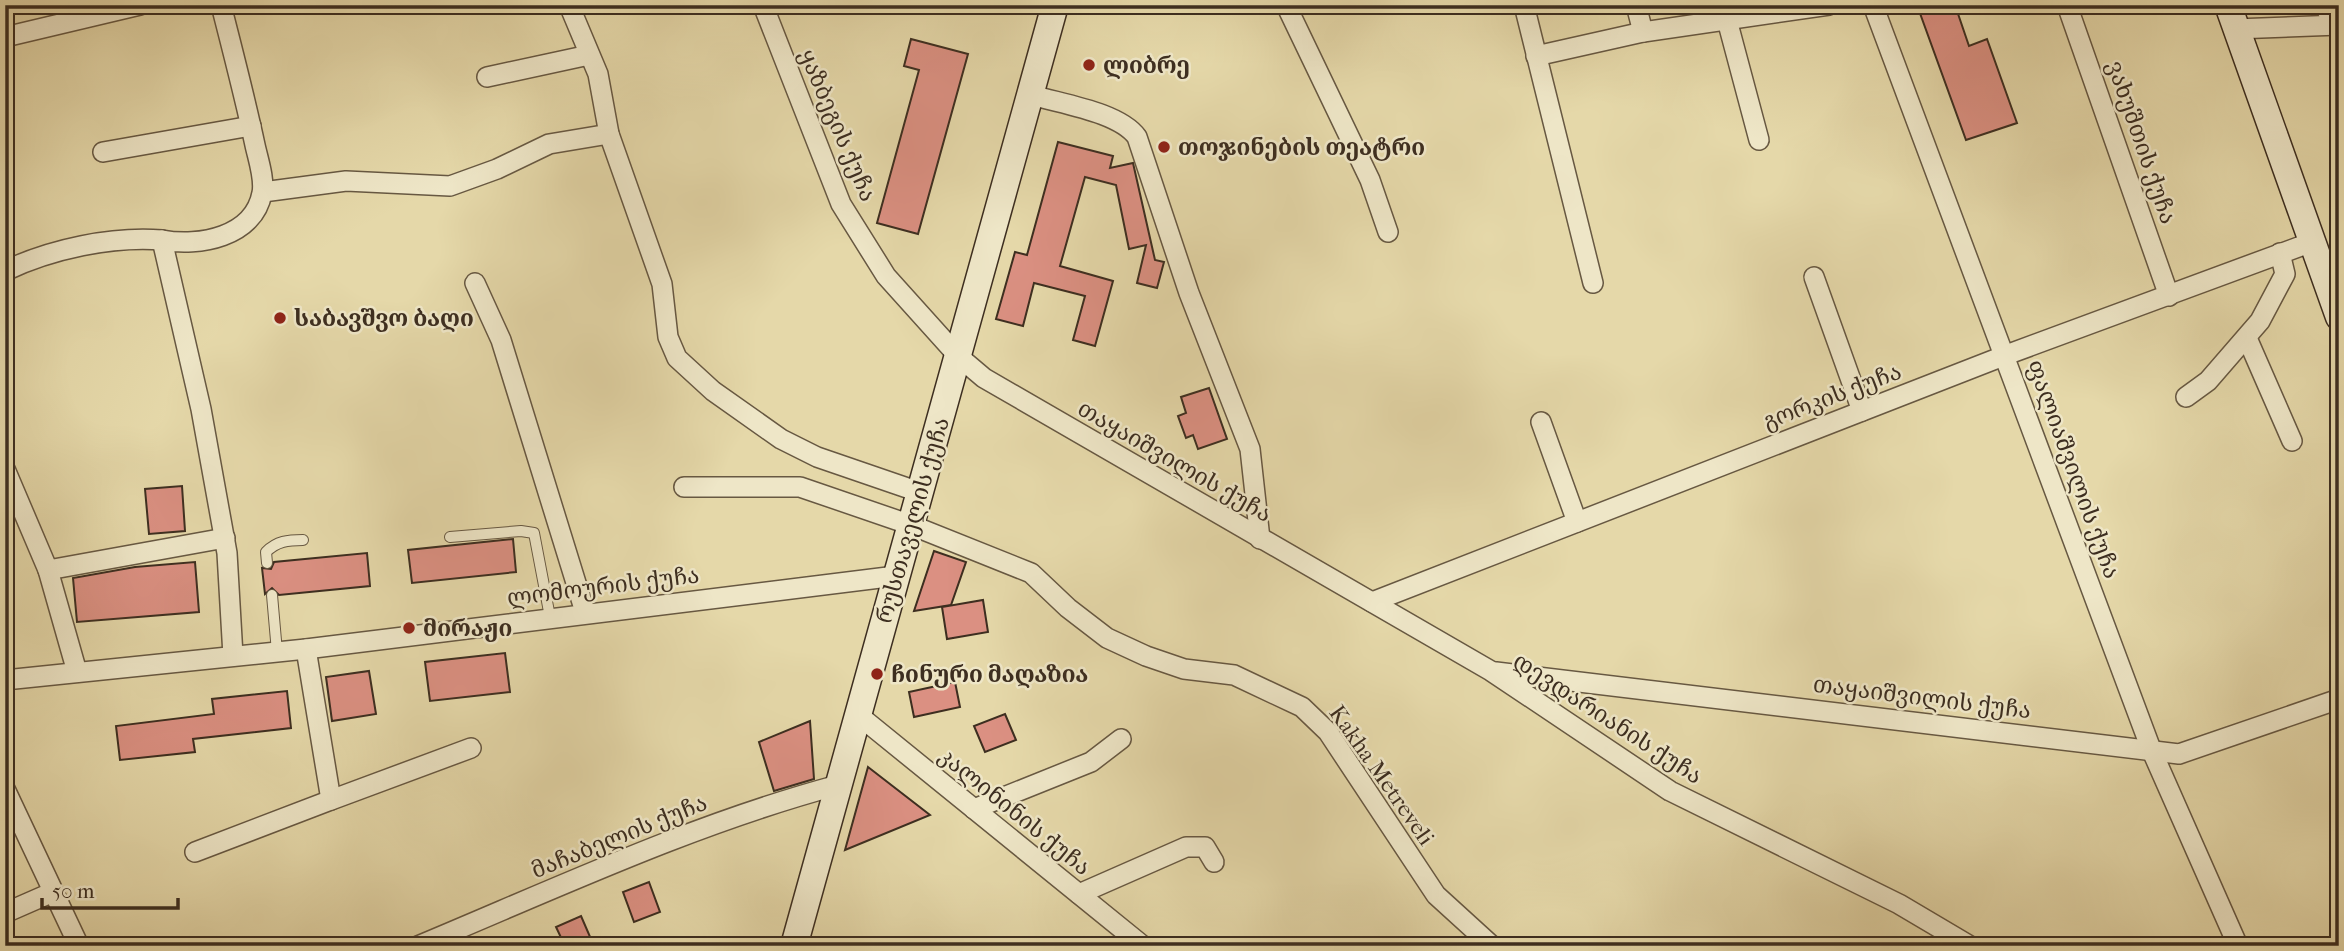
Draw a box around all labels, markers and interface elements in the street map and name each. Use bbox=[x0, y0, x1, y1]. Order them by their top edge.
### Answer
street label: ყაზბეგის ქუჩა bbox=[793, 45, 882, 205]
place label: ლიბრე bbox=[1103, 52, 1190, 79]
marker: ლიბრე bbox=[1081, 57, 1097, 73]
street label: ვახუშთის ქუჩა bbox=[2101, 57, 2182, 227]
place label: თოჯინების თეატრი bbox=[1178, 134, 1425, 161]
marker: თოჯინების თეატრი bbox=[1156, 139, 1172, 155]
place label: საბავშვო ბაღი bbox=[294, 305, 474, 332]
marker: საბავშვო ბაღი bbox=[272, 310, 288, 326]
street label: ფალიაშვილის ქუჩა bbox=[2021, 356, 2126, 582]
street label: გორკის ქუჩა bbox=[1759, 358, 1905, 435]
street label: თაყაიშვილის ქუჩა bbox=[1073, 395, 1276, 528]
street label: რუსთაველის ქუჩა bbox=[870, 414, 955, 626]
street label: ლომოურის ქუჩა bbox=[505, 561, 701, 612]
place label: მირაჟი bbox=[423, 615, 512, 642]
marker: მირაჟი bbox=[401, 620, 417, 636]
street label: დევდარიანის ქუჩა bbox=[1508, 647, 1707, 790]
place label: ჩინური მაღაზია bbox=[891, 661, 1088, 688]
marker: ჩინური მაღაზია bbox=[869, 666, 885, 682]
street label: თაყაიშვილის ქუჩა bbox=[1811, 671, 2032, 724]
street label: Kakha Metreveli bbox=[1323, 700, 1440, 851]
street label: კალინინის ქუჩა bbox=[933, 742, 1096, 881]
street label: მაჩაბელის ქუჩა bbox=[527, 789, 711, 884]
scale bar bbox=[42, 867, 178, 911]
text: 50 m bbox=[52, 879, 95, 903]

